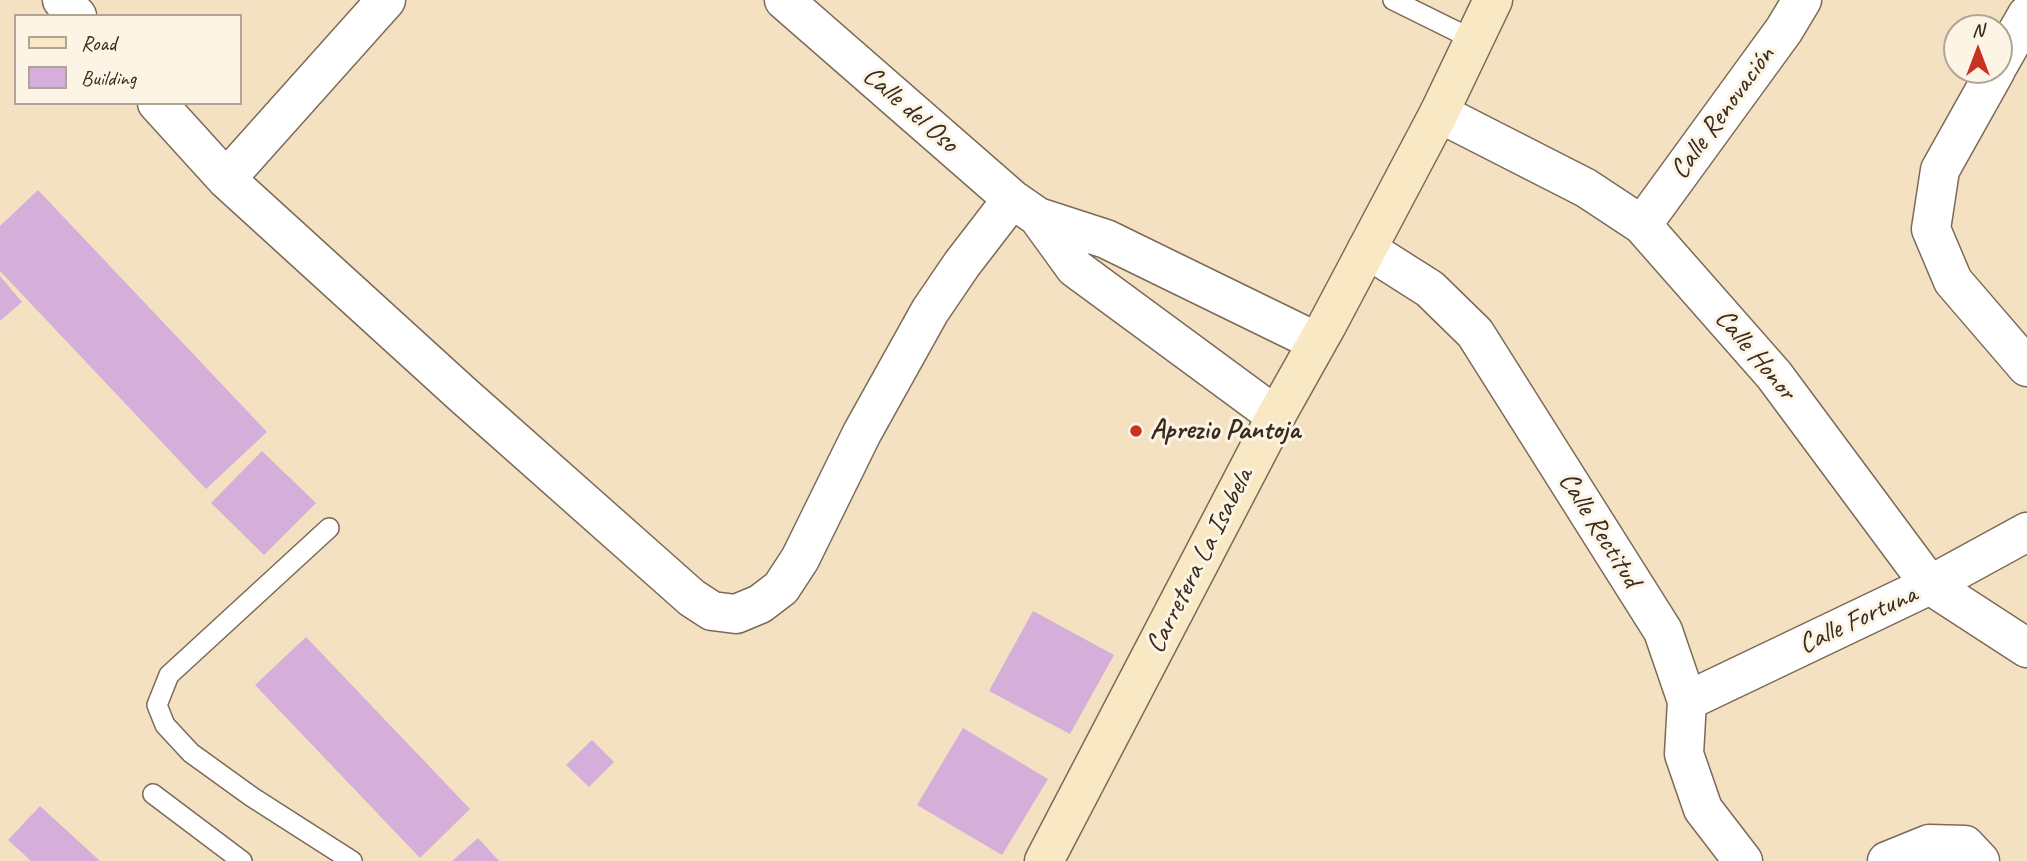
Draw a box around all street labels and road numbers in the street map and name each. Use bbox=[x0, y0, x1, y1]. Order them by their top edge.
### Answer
street label: Calle Renovación bbox=[1664, 40, 1782, 186]
street label: Calle del Oso bbox=[855, 59, 965, 161]
street label: Calle Honor bbox=[1707, 302, 1803, 408]
street label: Carretera La Isabela bbox=[1139, 463, 1261, 659]
street label: Calle Rectitud bbox=[1550, 466, 1648, 594]
street label: Calle Fortuna bbox=[1794, 578, 1922, 662]

